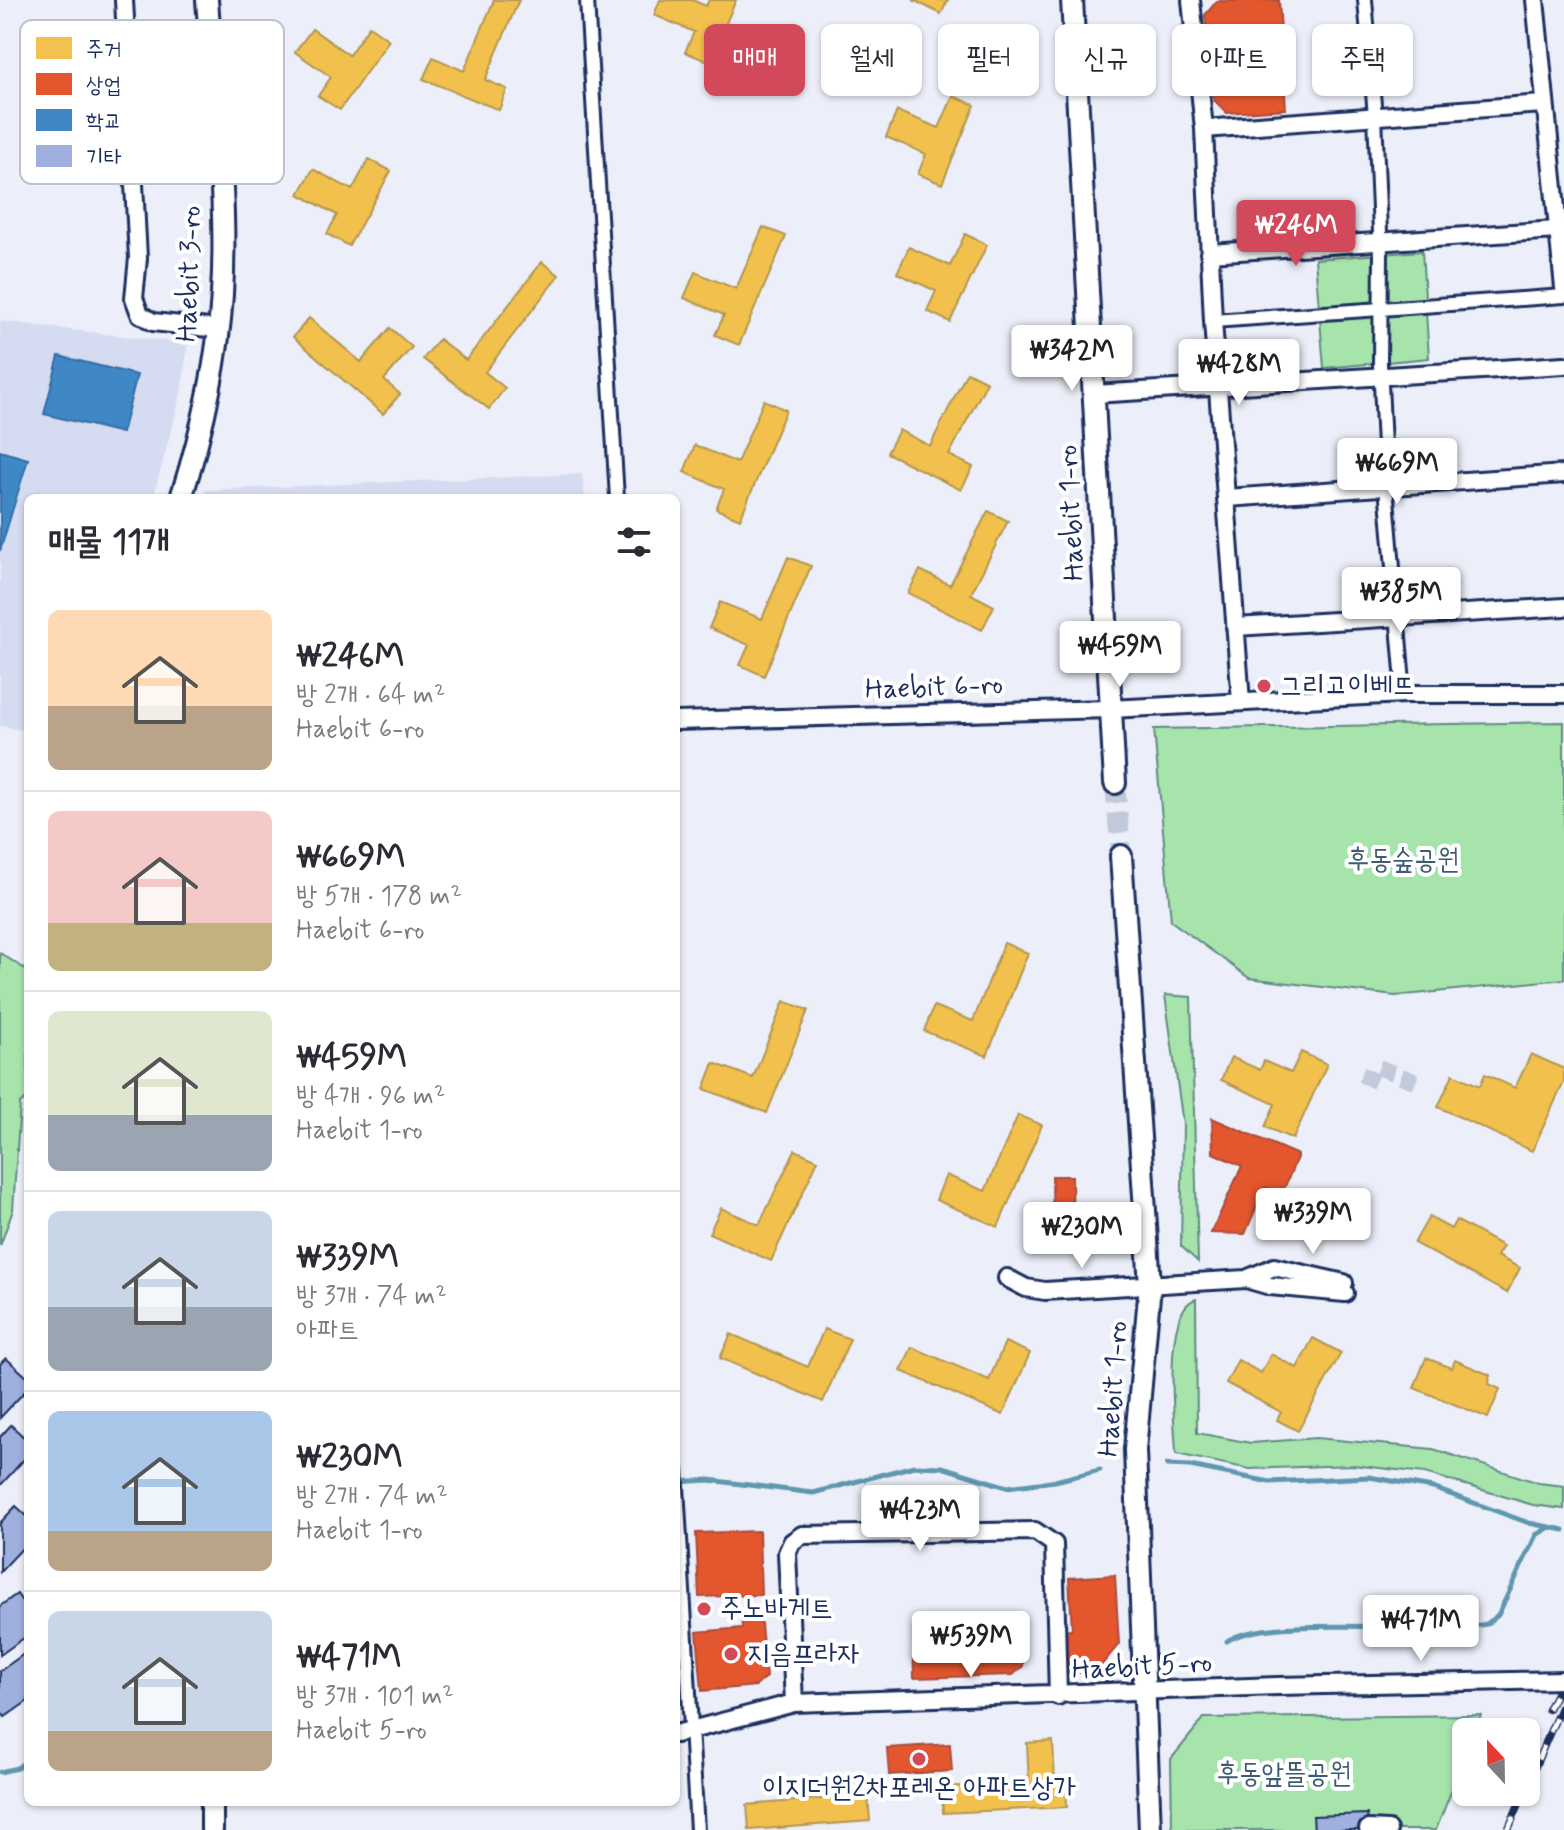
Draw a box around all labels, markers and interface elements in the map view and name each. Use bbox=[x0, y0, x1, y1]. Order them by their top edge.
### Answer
legend bbox=[20, 20, 284, 184]
chip: 매매 bbox=[704, 24, 805, 96]
chip: 월세 bbox=[821, 24, 922, 96]
chip: 필터 bbox=[938, 24, 1039, 96]
chip: 신규 bbox=[1055, 24, 1156, 96]
chip: 아파트 bbox=[1172, 24, 1296, 96]
chip: 주택 bbox=[1312, 24, 1413, 96]
text: 주거 bbox=[86, 36, 121, 64]
text: 상업 bbox=[86, 72, 121, 100]
text: 학교 bbox=[86, 108, 121, 136]
text: 기타 bbox=[86, 144, 122, 172]
pin: ₩246M bbox=[1240, 200, 1352, 268]
street label: Haebit 3-ro bbox=[169, 205, 211, 343]
text: ₩246M bbox=[1255, 209, 1337, 243]
pin: ₩342M bbox=[1016, 325, 1128, 393]
text: ₩342M bbox=[1029, 334, 1115, 368]
pin: ₩428M bbox=[1183, 339, 1295, 407]
text: ₩428M bbox=[1196, 348, 1282, 382]
pin: ₩669M bbox=[1341, 438, 1453, 506]
street label: Haebit 1-ro bbox=[1050, 444, 1094, 582]
text: ₩669M bbox=[1355, 447, 1439, 481]
text: 매물 11개 bbox=[48, 520, 170, 565]
icon: filters bbox=[612, 520, 656, 564]
pin: ₩385M bbox=[1345, 567, 1457, 635]
text: ₩385M bbox=[1360, 576, 1442, 610]
pin: ₩459M bbox=[1064, 621, 1176, 689]
text: ₩459M bbox=[1078, 630, 1162, 664]
text: ₩246M bbox=[296, 634, 404, 679]
icon: home bbox=[112, 642, 208, 738]
street label: Haebit 6-ro bbox=[864, 667, 1004, 709]
place label: 그리고이베뜨 bbox=[1280, 668, 1415, 705]
marker: 그리고이베뜨 bbox=[1255, 677, 1273, 695]
text: 방 2개 · 64 m² bbox=[296, 679, 445, 713]
text: Haebit 6-ro bbox=[296, 713, 424, 747]
text: ₩669M bbox=[296, 835, 405, 880]
park label: 후동숲공원 bbox=[1347, 842, 1459, 879]
icon: home bbox=[112, 843, 208, 939]
text: 방 5개 · 178 m² bbox=[296, 880, 462, 914]
text: Haebit 6-ro bbox=[296, 914, 424, 948]
text: ₩459M bbox=[296, 1035, 407, 1080]
icon: home bbox=[112, 1043, 208, 1139]
text: 방 4개 · 96 m² bbox=[296, 1080, 445, 1114]
text: Haebit 1-ro bbox=[296, 1114, 423, 1148]
pin: ₩339M bbox=[1257, 1188, 1369, 1256]
text: ₩339M bbox=[1274, 1197, 1352, 1231]
pin: ₩230M bbox=[1026, 1202, 1138, 1270]
text: ₩230M bbox=[1041, 1211, 1123, 1245]
text: ₩339M bbox=[296, 1235, 399, 1280]
icon: home bbox=[112, 1243, 208, 1339]
text: 방 3개 · 74 m² bbox=[296, 1280, 447, 1314]
text: 아파트 bbox=[296, 1314, 359, 1348]
street label: Haebit 1-ro bbox=[1091, 1320, 1137, 1458]
text: ₩230M bbox=[296, 1435, 403, 1480]
icon: home bbox=[112, 1443, 208, 1539]
text: 방 2개 · 74 m² bbox=[296, 1480, 448, 1514]
pin: ₩423M bbox=[864, 1485, 976, 1553]
text: ₩423M bbox=[879, 1494, 961, 1528]
text: Haebit 1-ro bbox=[296, 1514, 423, 1548]
place label: 주노바게트 bbox=[720, 1591, 833, 1628]
pin: ₩471M bbox=[1365, 1595, 1477, 1663]
marker: 주노바게트 bbox=[695, 1600, 713, 1618]
text: ₩471M bbox=[1381, 1604, 1461, 1638]
pin: ₩539M bbox=[915, 1611, 1027, 1679]
text: ₩539M bbox=[930, 1620, 1012, 1654]
text: ₩471M bbox=[296, 1635, 401, 1680]
place label: 지음프라자 bbox=[747, 1636, 860, 1673]
icon: home bbox=[112, 1643, 208, 1739]
marker: 지음프라자 bbox=[722, 1645, 740, 1663]
street label: Haebit 5-ro bbox=[1071, 1645, 1213, 1689]
text: 방 3개 · 101 m² bbox=[296, 1680, 454, 1714]
text: Haebit 5-ro bbox=[296, 1714, 427, 1748]
north arrow bbox=[1452, 1718, 1540, 1806]
map controls bbox=[1452, 1718, 1540, 1806]
marker: 이지더원2차포레온 아파트상가 bbox=[910, 1750, 928, 1768]
park label: 후동앞뜰공원 bbox=[1216, 1756, 1352, 1793]
place label: 이지더원2차포레온 아파트상가 bbox=[762, 1770, 1076, 1807]

